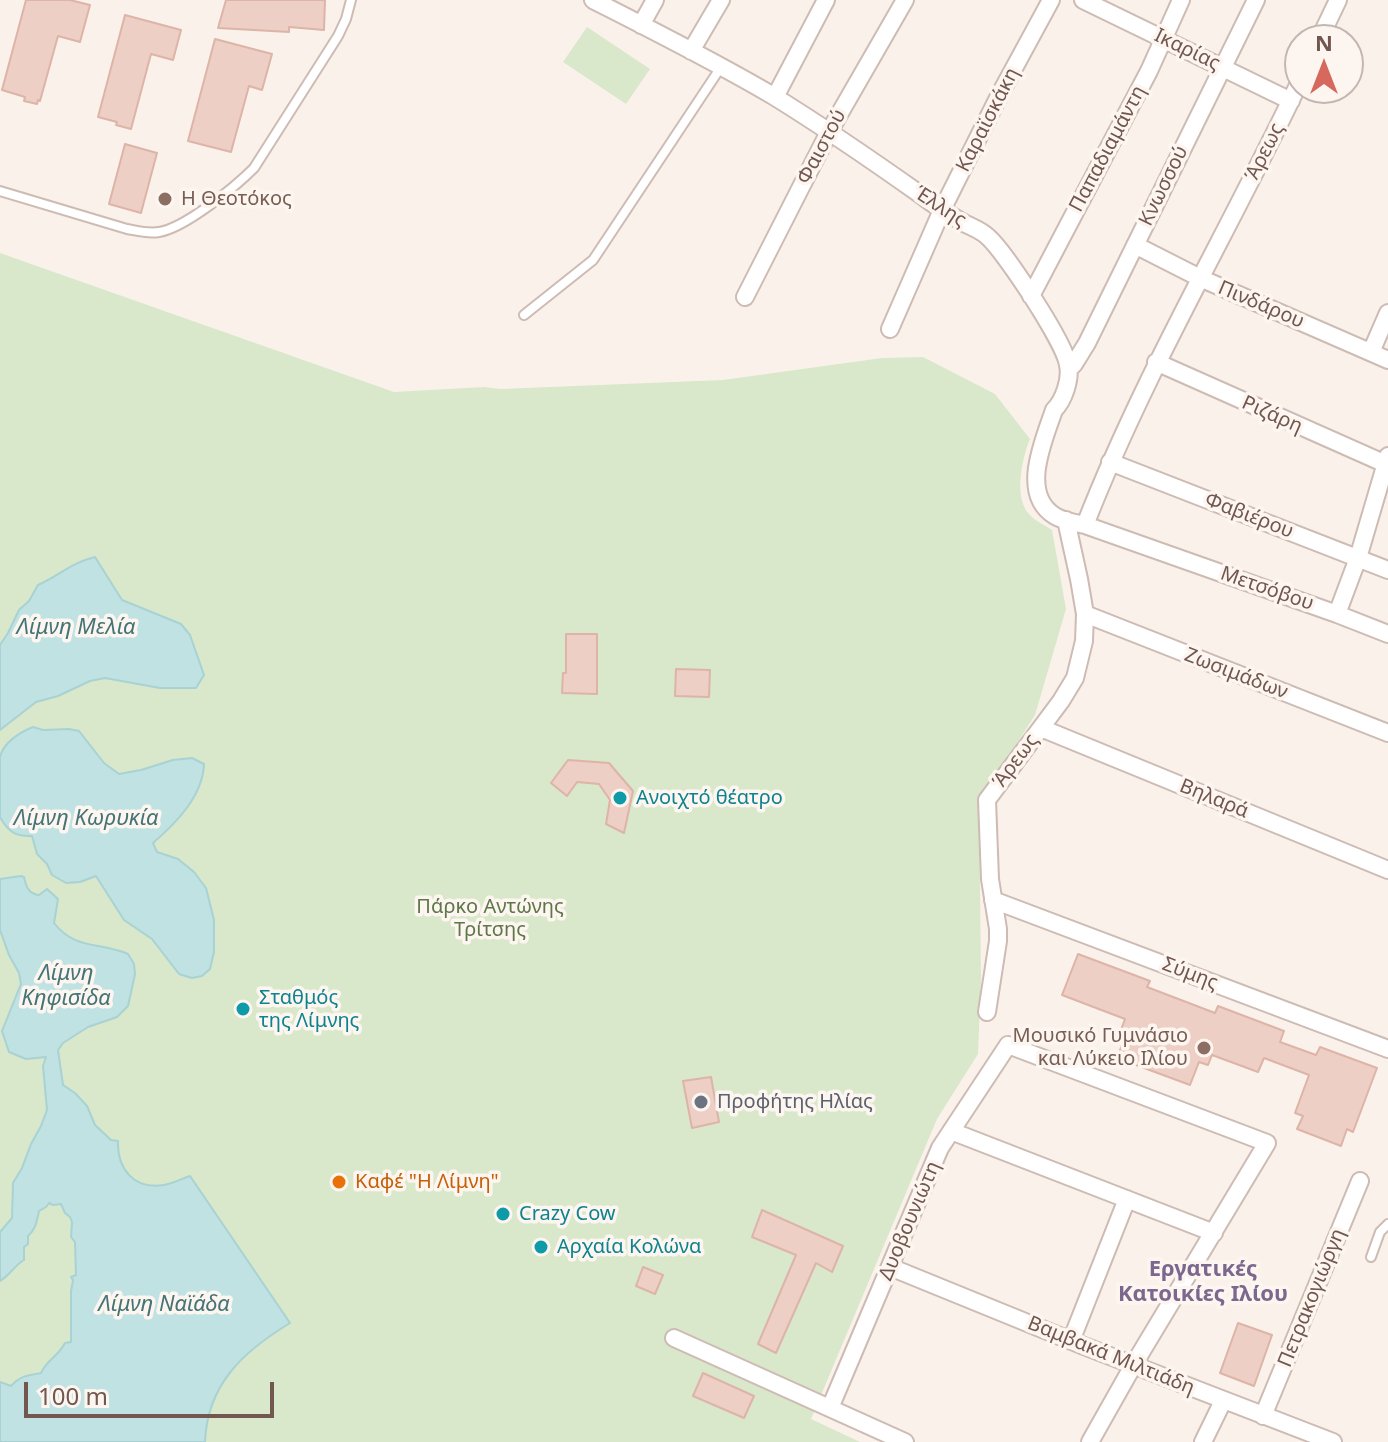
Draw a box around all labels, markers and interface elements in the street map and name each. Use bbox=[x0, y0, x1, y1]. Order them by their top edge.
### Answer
street label: Ικαρίας bbox=[1150, 24, 1224, 76]
north arrow bbox=[1284, 24, 1364, 104]
text: N bbox=[1315, 27, 1333, 57]
street label: Καραϊσκάκη bbox=[951, 64, 1025, 176]
street label: Παπαδιαμάντη bbox=[1065, 82, 1151, 216]
street label: Φαιστού bbox=[792, 105, 852, 189]
street label: Άρεως bbox=[1240, 119, 1290, 185]
street label: Κνωσσού bbox=[1134, 142, 1194, 230]
street label: Έλλης bbox=[910, 181, 970, 233]
place label: Η Θεοτόκος bbox=[181, 187, 292, 211]
marker: Η Θεοτόκος bbox=[156, 190, 174, 208]
street label: Πινδάρου bbox=[1214, 276, 1308, 334]
street label: Ριζάρη bbox=[1238, 391, 1306, 439]
street label: Φαβιέρου bbox=[1201, 488, 1297, 544]
street label: Μετσόβου bbox=[1217, 562, 1317, 616]
water label: Λίμνη Μελία bbox=[17, 615, 135, 641]
street label: Ζωσιμάδων bbox=[1181, 643, 1291, 705]
street label: Άρεως bbox=[988, 729, 1044, 793]
street label: Βηλαρά bbox=[1176, 774, 1252, 824]
place label: Ανοιχτό θέατρο bbox=[636, 786, 783, 810]
marker: Ανοιχτό θέατρο bbox=[611, 789, 629, 807]
water label: Λίμνη Κωρυκία bbox=[14, 806, 158, 832]
park label: Πάρκο Αντώνης Τρίτσης bbox=[416, 895, 564, 942]
street label: Σύμης bbox=[1159, 952, 1221, 996]
water label: Λίμνη Κηφισίδα bbox=[21, 961, 111, 1012]
place label: Σταθμός της Λίμνης bbox=[259, 986, 359, 1033]
marker: Σταθμός της Λίμνης bbox=[234, 1000, 252, 1018]
place label: Μουσικό Γυμνάσιο και Λύκειο Ιλίου bbox=[1013, 1024, 1188, 1071]
marker: Μουσικό Γυμνάσιο και Λύκειο Ιλίου bbox=[1195, 1039, 1213, 1057]
place label: Προφήτης Ηλίας bbox=[717, 1090, 873, 1114]
marker: Προφήτης Ηλίας bbox=[692, 1093, 710, 1111]
street label: Δυοβουνιώτη bbox=[874, 1158, 946, 1284]
place label: Καφέ "Η Λίμνη" bbox=[355, 1170, 499, 1194]
marker: Καφέ "Η Λίμνη" bbox=[330, 1173, 348, 1191]
place label: Crazy Cow bbox=[519, 1202, 616, 1226]
marker: Crazy Cow bbox=[494, 1205, 512, 1223]
street label: Πετρακογιώργη bbox=[1273, 1225, 1351, 1371]
place label: Αρχαία Κολώνα bbox=[557, 1235, 701, 1259]
marker: Αρχαία Κολώνα bbox=[532, 1238, 550, 1256]
district label: Εργατικές Κατοικίες Ιλίου bbox=[1118, 1257, 1288, 1308]
water label: Λίμνη Ναϊάδα bbox=[98, 1292, 230, 1318]
street label: Βαμβακά Μιλτιάδη bbox=[1024, 1312, 1198, 1400]
scale bar bbox=[28, 1366, 278, 1416]
text: 100 m bbox=[38, 1379, 108, 1412]

